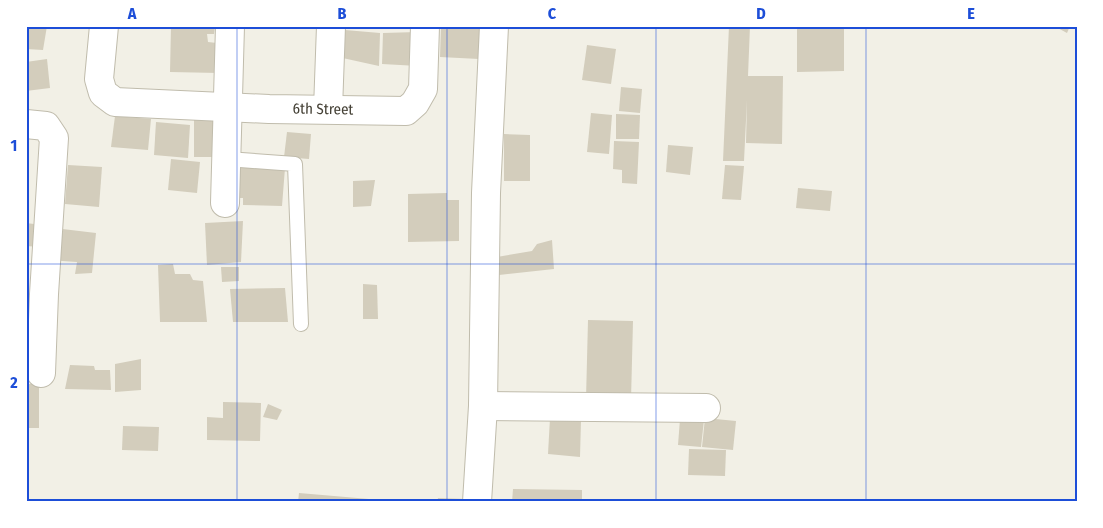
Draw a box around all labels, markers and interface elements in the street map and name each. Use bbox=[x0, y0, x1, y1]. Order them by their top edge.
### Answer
text: A bbox=[127, 4, 137, 23]
text: B bbox=[338, 4, 347, 23]
text: C bbox=[548, 4, 557, 23]
text: D bbox=[756, 4, 766, 23]
text: E bbox=[967, 4, 975, 23]
street label: 6th Street bbox=[293, 99, 354, 119]
text: 1 bbox=[11, 136, 17, 155]
text: 2 bbox=[9, 373, 18, 392]

